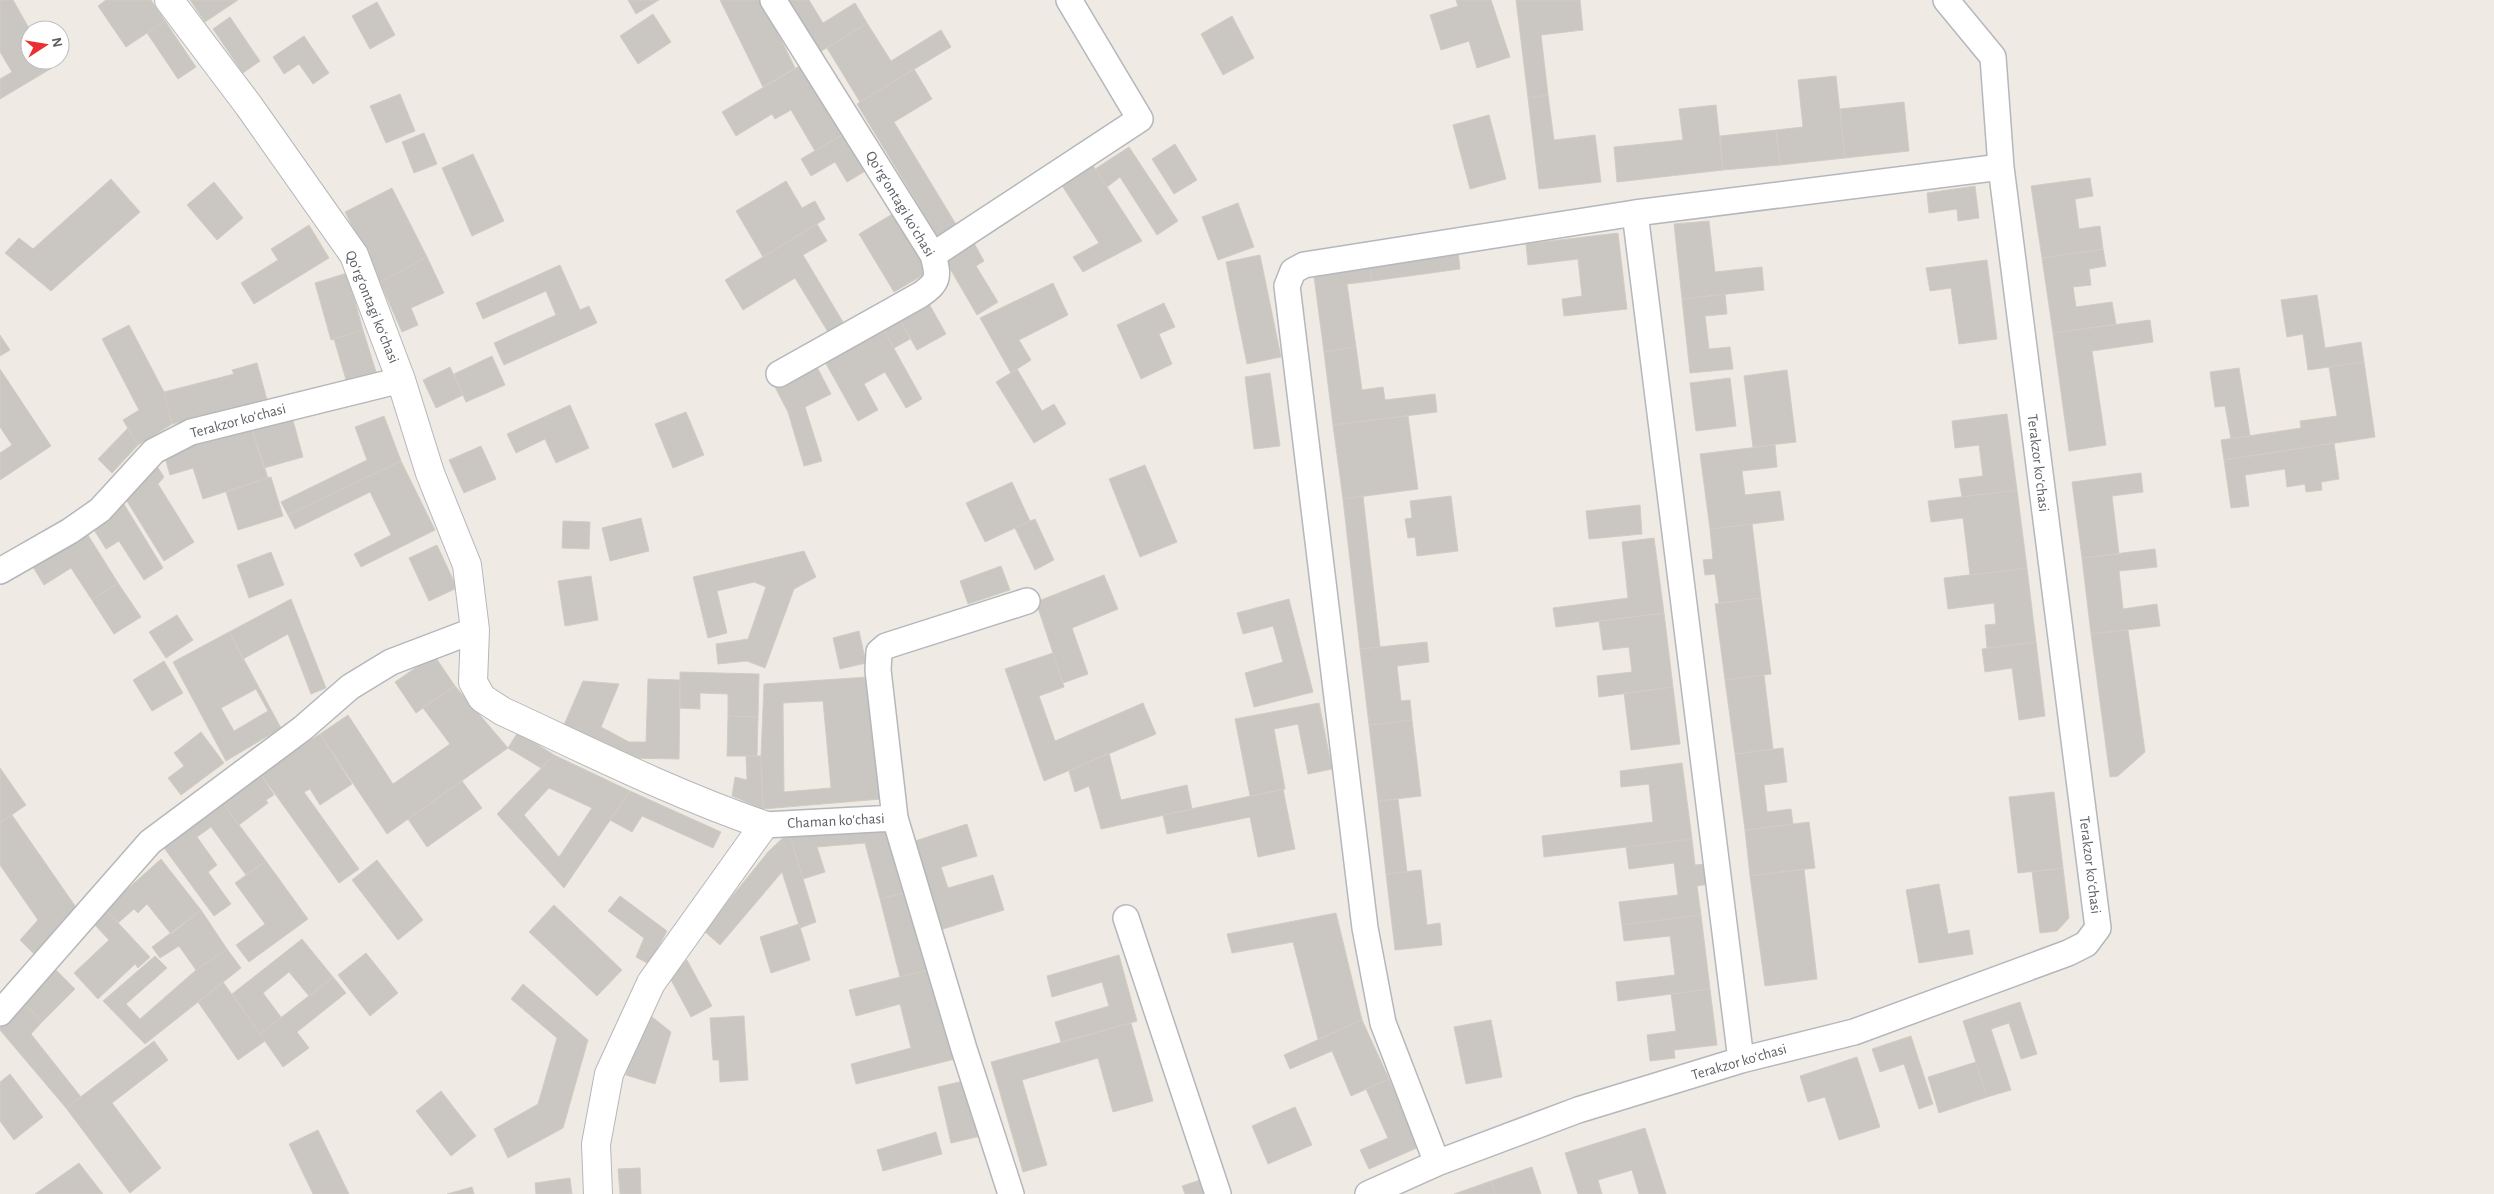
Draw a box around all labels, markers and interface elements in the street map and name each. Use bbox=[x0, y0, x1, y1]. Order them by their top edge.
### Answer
north arrow bbox=[20, 20, 70, 70]
text: N bbox=[49, 36, 65, 49]
street label: Qoʻrgʻontagi koʻchasi bbox=[863, 149, 937, 259]
street label: Qoʻrgʻontagi koʻchasi bbox=[343, 248, 401, 366]
street label: Terakzor koʻchasi bbox=[189, 401, 287, 441]
street label: Terakzor koʻchasi bbox=[2025, 413, 2051, 513]
street label: Chaman koʻchasi bbox=[787, 811, 885, 831]
street label: Terakzor koʻchasi bbox=[2077, 815, 2103, 915]
street label: Terakzor koʻchasi bbox=[1690, 1041, 1788, 1083]

